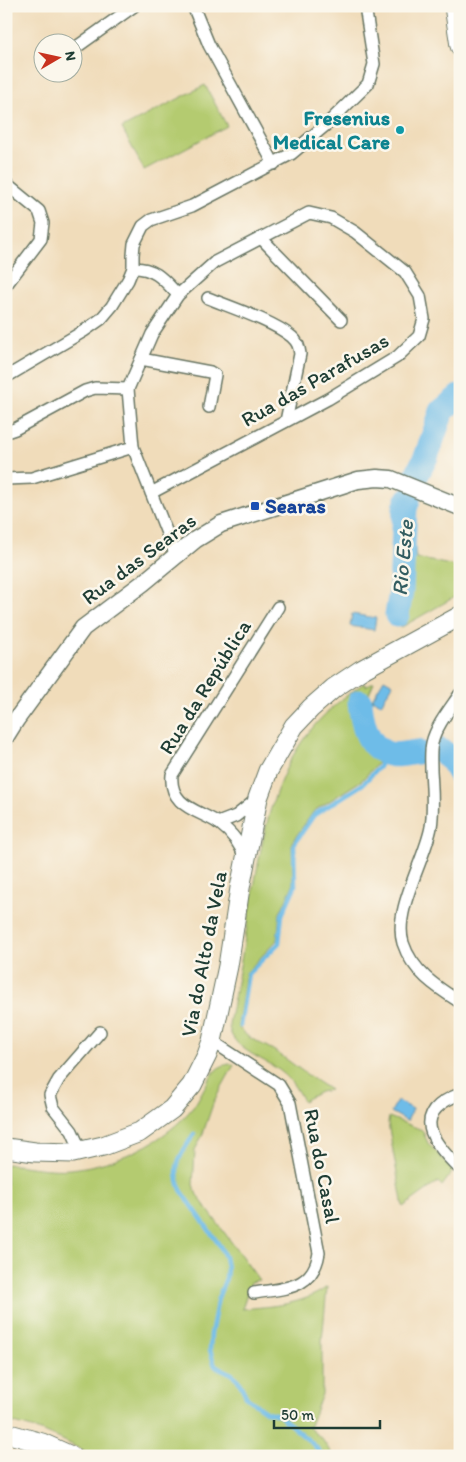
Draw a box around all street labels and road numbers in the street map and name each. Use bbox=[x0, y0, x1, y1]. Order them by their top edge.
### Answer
street label: Rua das Parafusas bbox=[237, 327, 393, 432]
street label: Rua das Searas bbox=[77, 507, 201, 610]
street label: Rua da República bbox=[153, 615, 256, 759]
street label: Via do Alto da Vela bbox=[175, 869, 232, 1039]
street label: Rua do Casal bbox=[299, 1106, 346, 1225]

